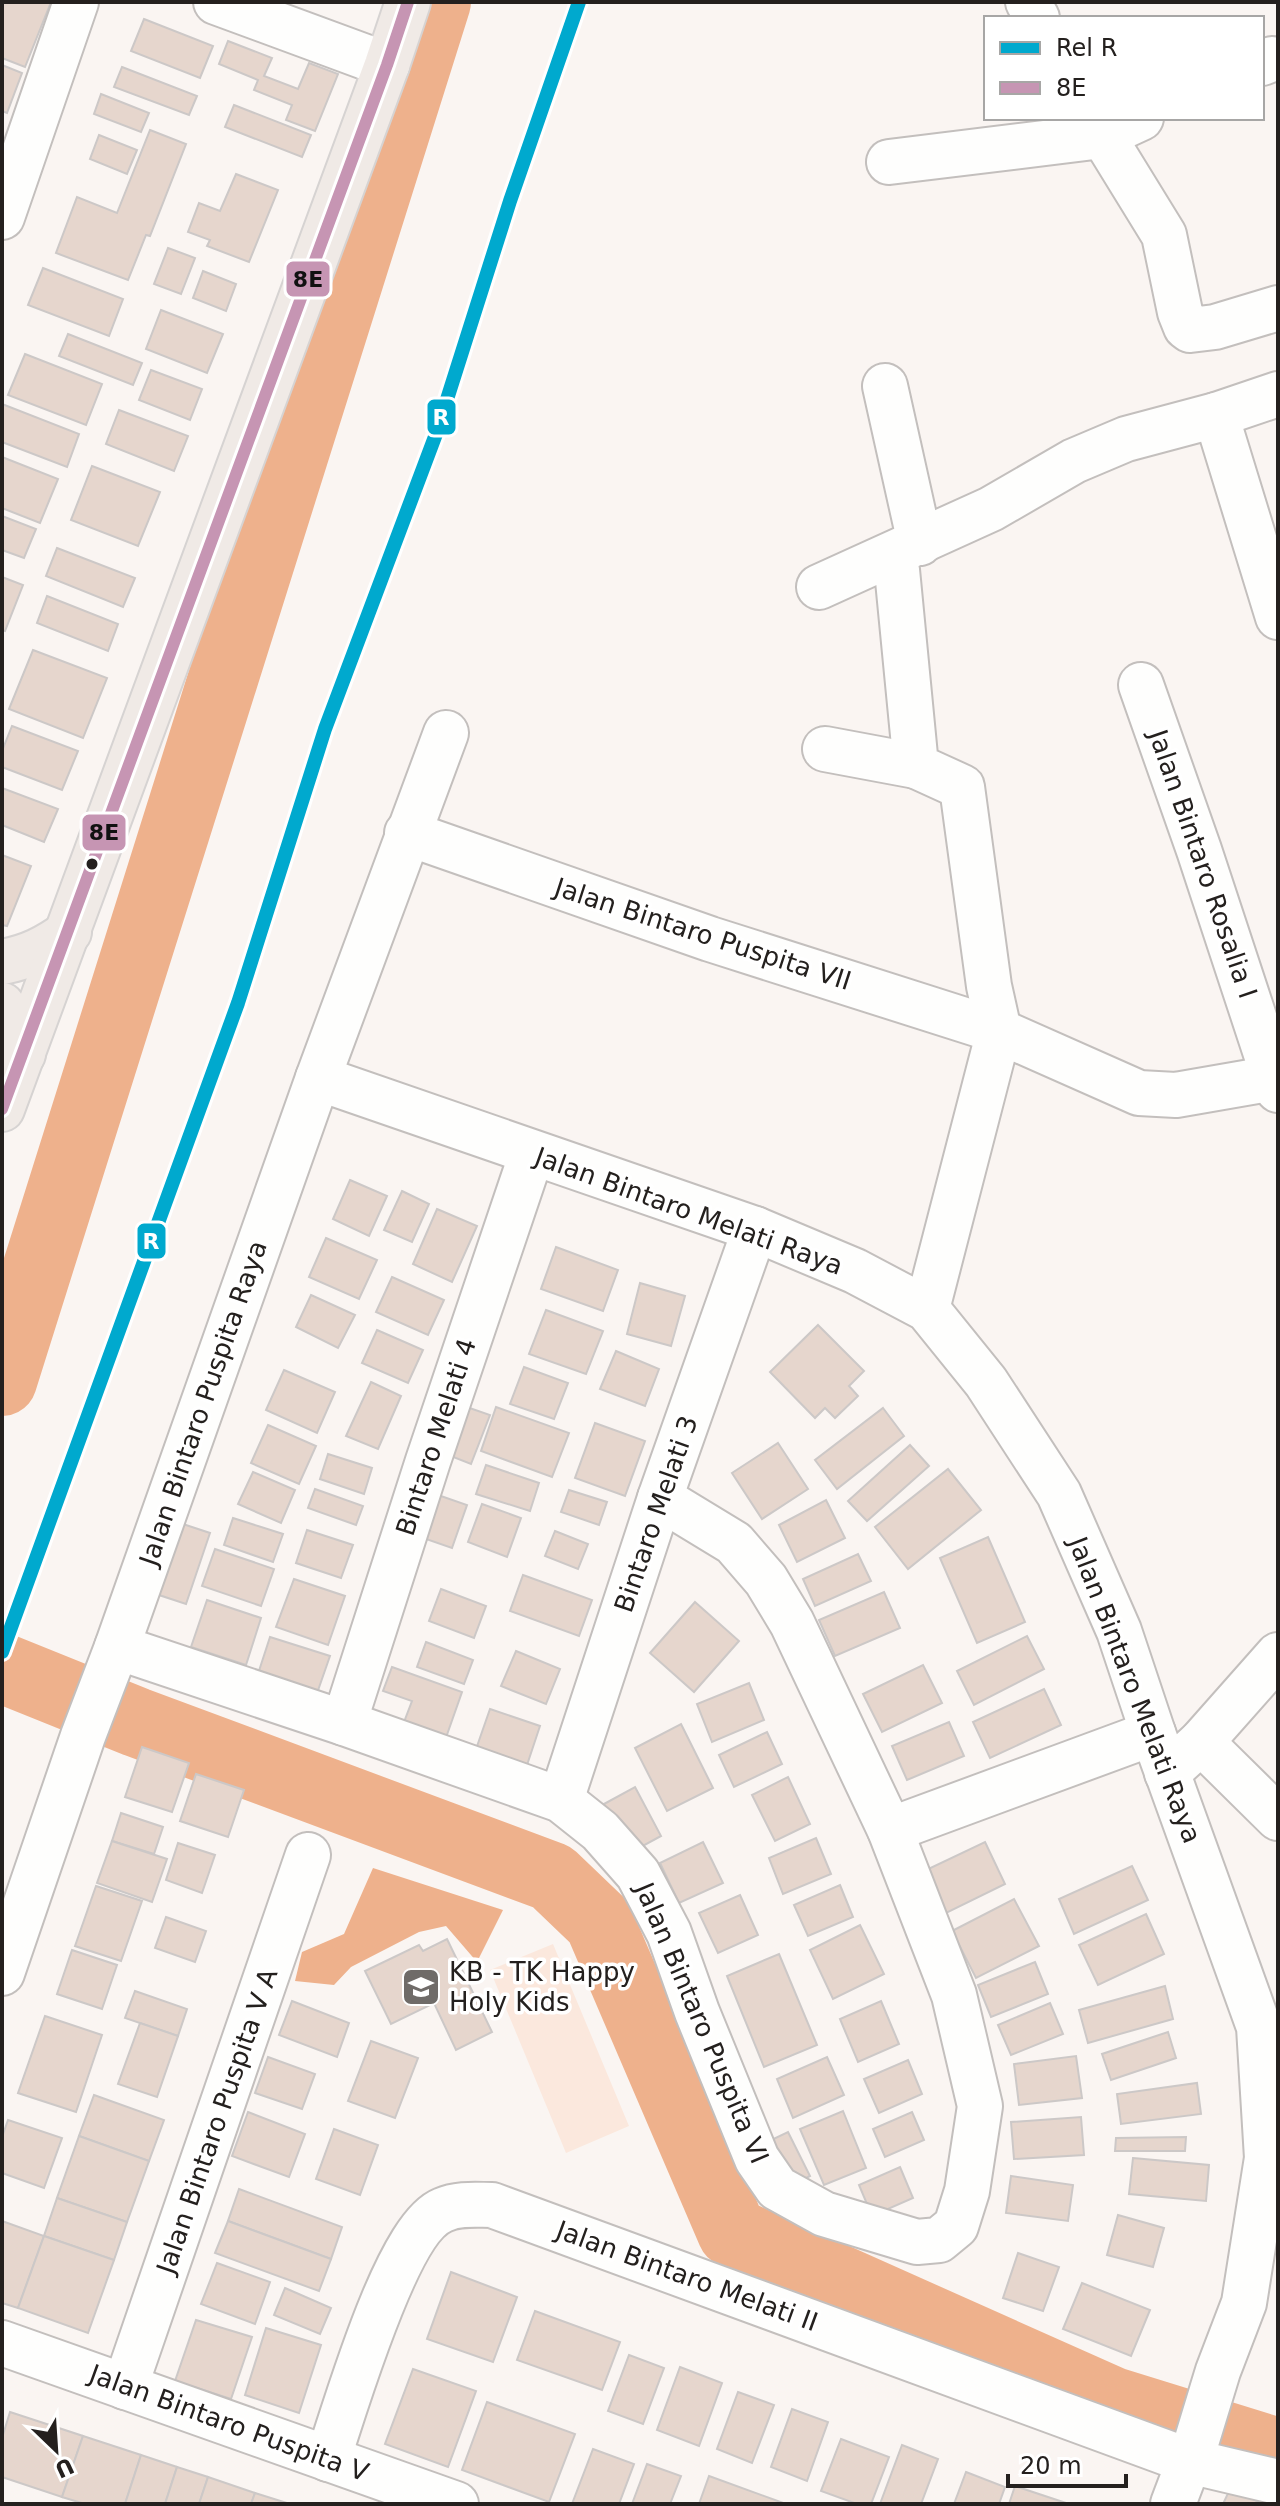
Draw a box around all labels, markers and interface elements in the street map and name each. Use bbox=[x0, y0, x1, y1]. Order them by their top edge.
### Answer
legend bbox=[984, 16, 1264, 120]
text: Rel R bbox=[1056, 34, 1117, 62]
text: 8E bbox=[1056, 74, 1086, 102]
line badge: 8E bbox=[285, 260, 331, 298]
text: 8E bbox=[293, 267, 323, 292]
line badge: R bbox=[426, 398, 457, 436]
text: R bbox=[433, 405, 450, 430]
street label: Jalan Bintaro Rosalia I bbox=[1142, 724, 1263, 1002]
line badge: 8E bbox=[81, 813, 127, 852]
text: 8E bbox=[89, 820, 119, 845]
unlabelled marker bbox=[84, 856, 100, 872]
street label: Jalan Bintaro Puspita VII bbox=[549, 871, 855, 996]
street label: Jalan Bintaro Melati Raya bbox=[529, 1141, 847, 1281]
line badge: R bbox=[136, 1222, 167, 1260]
street label: Jalan Bintaro Puspita Raya bbox=[133, 1236, 273, 1570]
street label: Bintaro Melati 4 bbox=[390, 1335, 482, 1539]
street label: Bintaro Melati 3 bbox=[608, 1412, 704, 1616]
street label: Jalan Bintaro Melati Raya bbox=[1062, 1531, 1207, 1847]
street label: Jalan Bintaro Puspita VI bbox=[628, 1876, 775, 2168]
place label: KB - TK Happy Holy Kids bbox=[449, 1957, 635, 2017]
street label: Jalan Bintaro Puspita V A bbox=[150, 1964, 283, 2279]
school or university icon: KB - TK Happy Holy Kids bbox=[400, 1966, 442, 2008]
street label: Jalan Bintaro Melati II bbox=[550, 2214, 822, 2337]
street label: Jalan Bintaro Puspita V bbox=[84, 2358, 373, 2488]
north arrow bbox=[16, 2410, 96, 2490]
scale bar bbox=[1008, 2438, 1126, 2488]
text: 20 m bbox=[1020, 2452, 1082, 2480]
text: U bbox=[51, 2453, 78, 2483]

